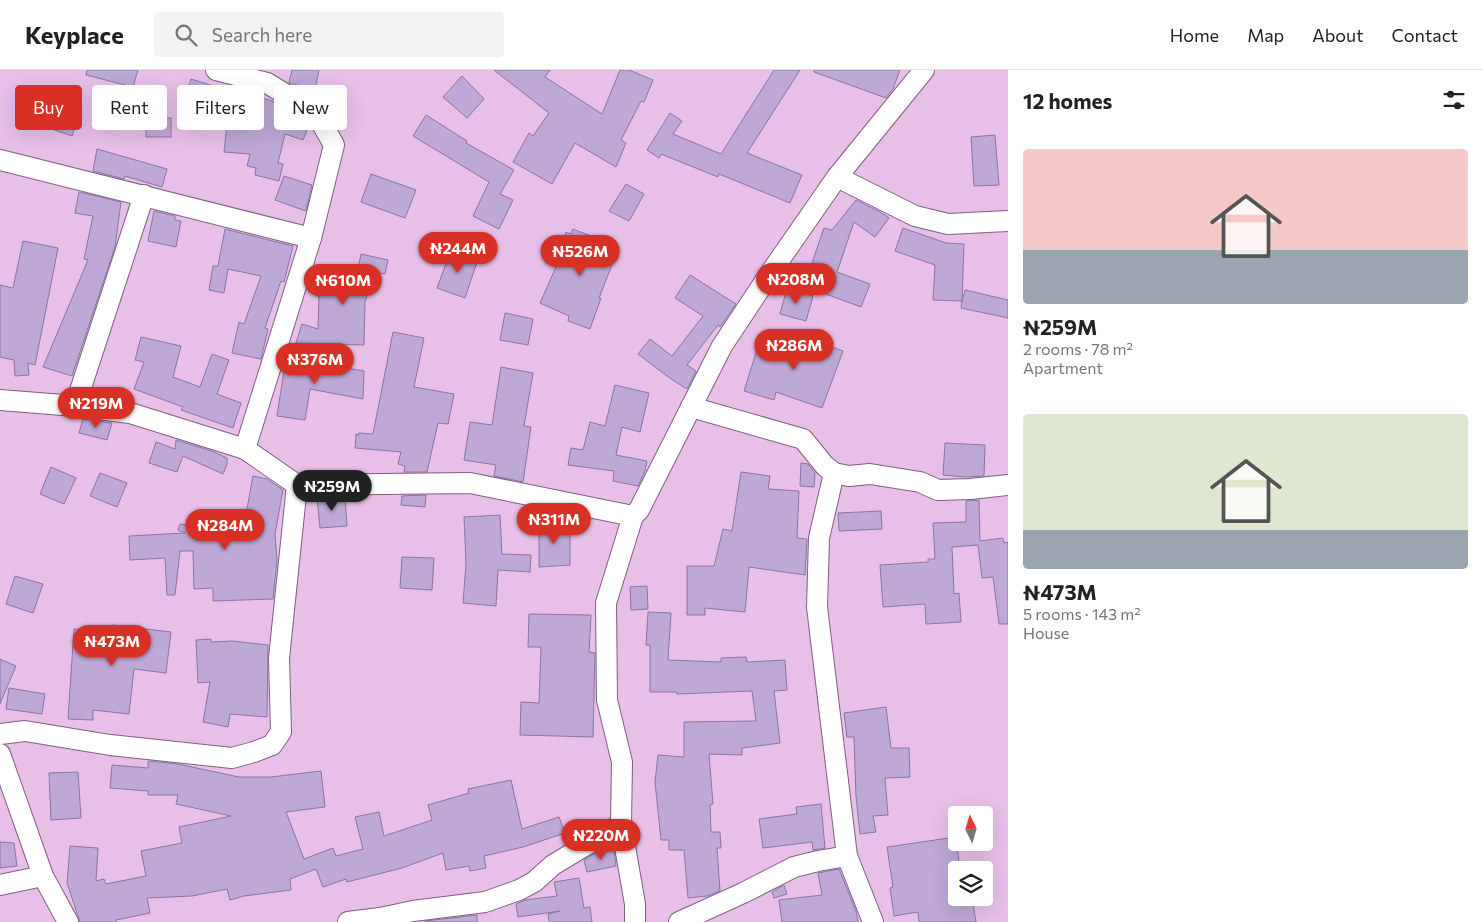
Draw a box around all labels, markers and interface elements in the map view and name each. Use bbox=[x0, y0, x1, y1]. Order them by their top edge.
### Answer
search box bbox=[154, 12, 504, 57]
text: Keyplace bbox=[25, 20, 124, 49]
icon: search bbox=[172, 21, 200, 49]
text: Search here bbox=[212, 23, 312, 46]
text: Home bbox=[1170, 24, 1219, 46]
text: Map bbox=[1247, 24, 1284, 46]
text: About bbox=[1312, 24, 1364, 46]
text: Contact bbox=[1392, 24, 1458, 46]
chip: Buy bbox=[15, 85, 82, 130]
chip: Rent bbox=[92, 85, 167, 130]
chip: Filters bbox=[177, 85, 264, 130]
chip: New bbox=[274, 85, 347, 130]
icon: filters bbox=[1440, 86, 1468, 114]
text: 12 homes bbox=[1023, 88, 1112, 113]
icon: home bbox=[1201, 181, 1291, 271]
pin: ₦244M bbox=[423, 232, 493, 274]
pin: ₦526M bbox=[545, 234, 615, 277]
text: ₦244M bbox=[430, 238, 486, 257]
text: ₦526M bbox=[552, 241, 608, 260]
pin: ₦208M bbox=[761, 262, 831, 305]
pin: ₦610M bbox=[308, 264, 378, 306]
text: ₦208M bbox=[767, 269, 825, 288]
text: ₦610M bbox=[315, 270, 371, 289]
text: ₦259M bbox=[1023, 314, 1097, 339]
pin: ₦286M bbox=[759, 328, 829, 371]
text: ₦286M bbox=[765, 335, 823, 354]
text: 2 rooms · 78 m² bbox=[1023, 339, 1133, 358]
pin: ₦376M bbox=[280, 342, 350, 385]
text: ₦376M bbox=[287, 349, 343, 368]
text: Apartment bbox=[1023, 358, 1103, 377]
pin: ₦219M bbox=[61, 386, 131, 429]
text: ₦219M bbox=[69, 393, 123, 412]
icon: home bbox=[1201, 446, 1291, 536]
pin: ₦259M bbox=[297, 470, 367, 512]
text: ₦259M bbox=[304, 476, 360, 495]
pin: ₦311M bbox=[519, 502, 589, 545]
pin: ₦284M bbox=[190, 508, 260, 551]
text: ₦311M bbox=[528, 509, 580, 528]
text: ₦284M bbox=[196, 515, 254, 534]
text: ₦473M bbox=[1023, 579, 1097, 604]
text: 5 rooms · 143 m² bbox=[1023, 604, 1141, 623]
text: House bbox=[1023, 623, 1069, 642]
pin: ₦473M bbox=[77, 624, 147, 667]
text: ₦473M bbox=[84, 631, 140, 650]
north arrow bbox=[948, 806, 992, 851]
map controls bbox=[948, 806, 993, 906]
pin: ₦220M bbox=[566, 818, 636, 861]
text: ₦220M bbox=[572, 825, 630, 844]
button: layers bbox=[948, 861, 993, 906]

